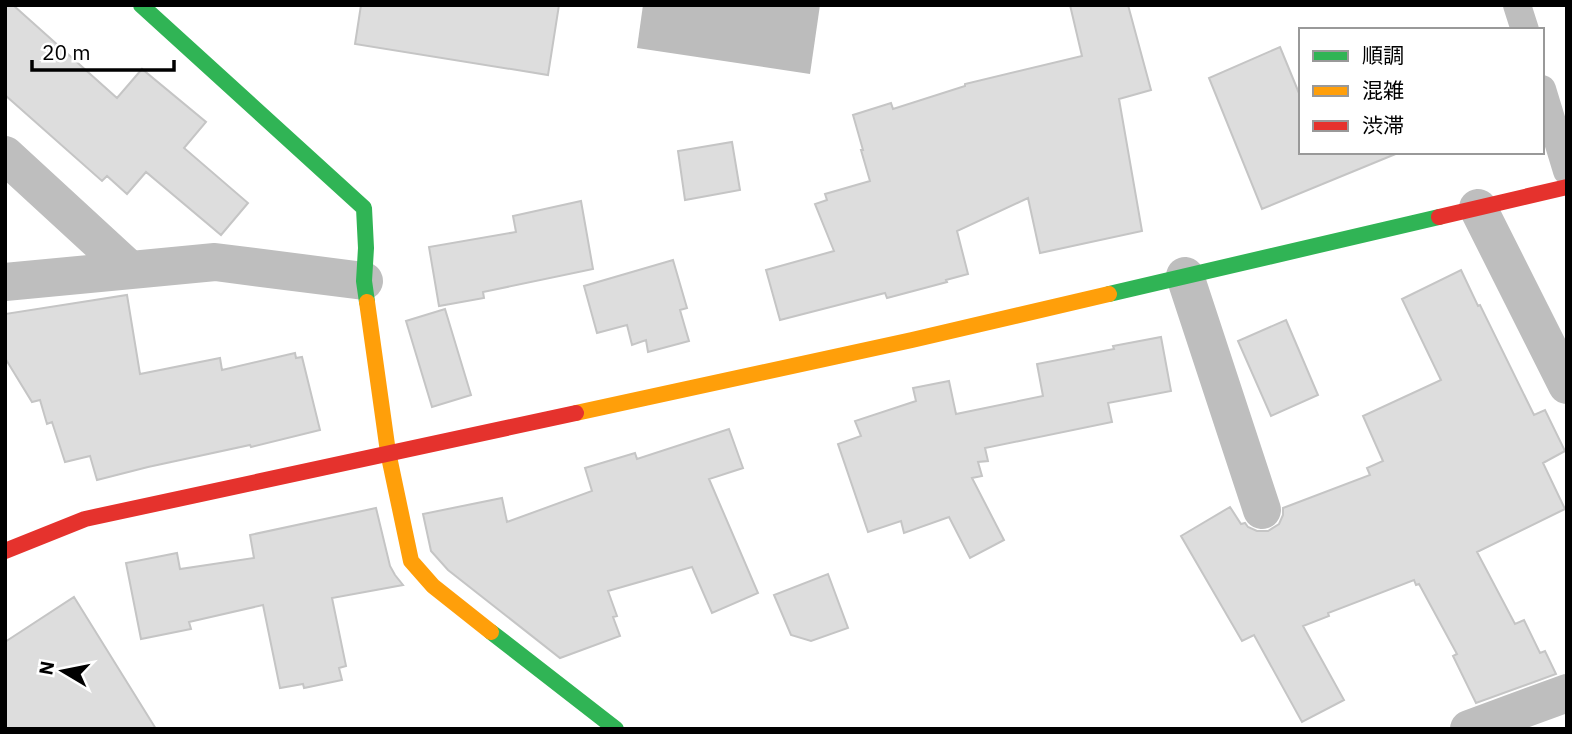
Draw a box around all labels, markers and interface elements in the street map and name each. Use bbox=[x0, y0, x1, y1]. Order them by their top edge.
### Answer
scale bar bbox=[32, 28, 173, 72]
legend bbox=[1299, 28, 1544, 154]
text: 20 m bbox=[42, 38, 91, 66]
text: 順調 bbox=[1362, 41, 1404, 69]
text: 混雑 bbox=[1362, 76, 1404, 104]
text: 渋滞 bbox=[1362, 111, 1404, 139]
north arrow bbox=[28, 636, 98, 706]
text: N bbox=[33, 659, 59, 677]

